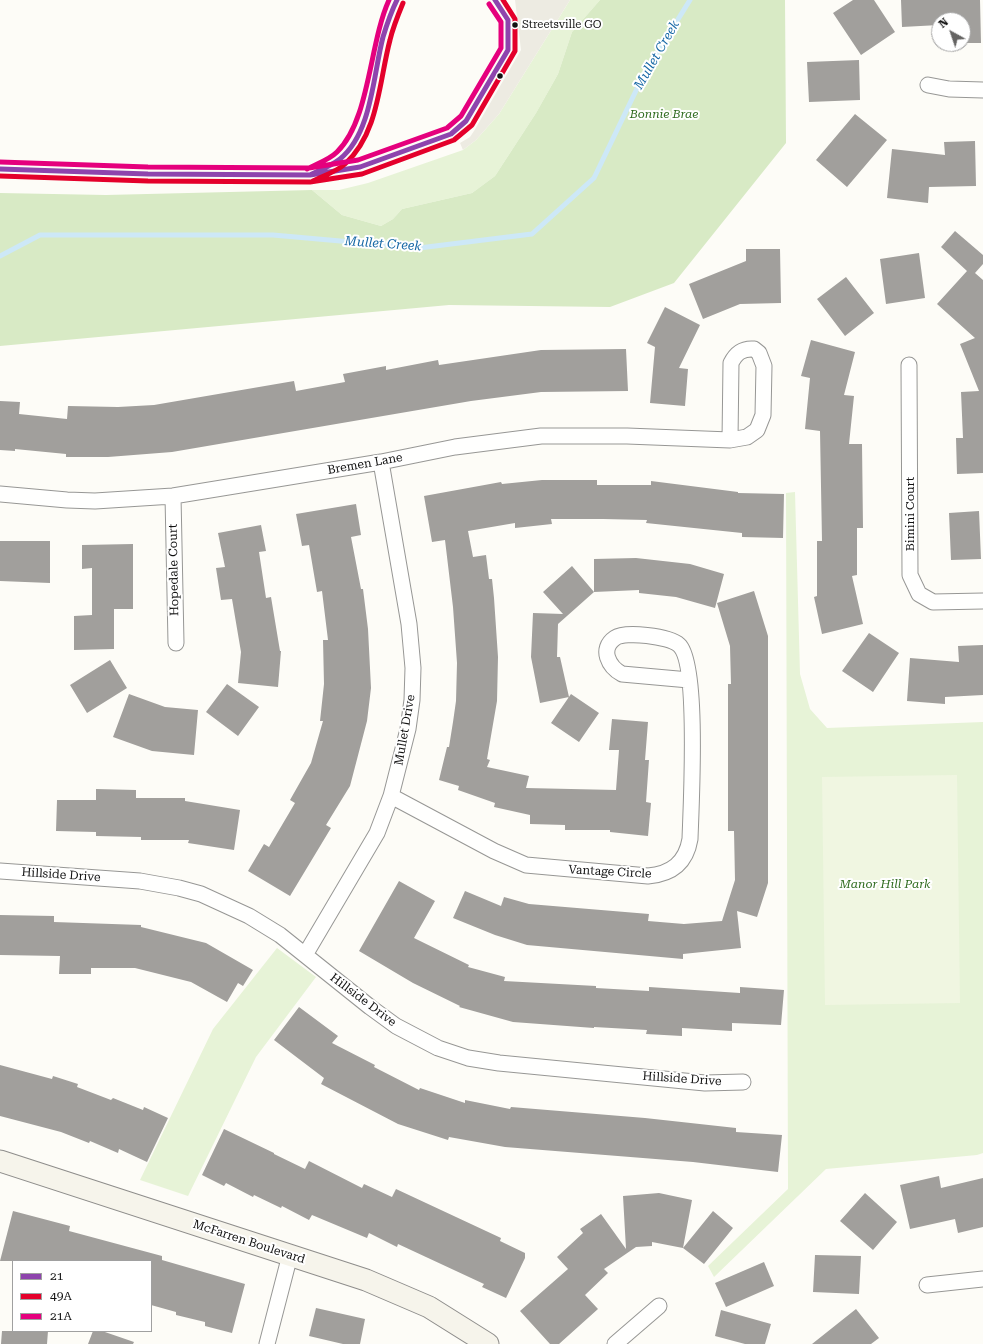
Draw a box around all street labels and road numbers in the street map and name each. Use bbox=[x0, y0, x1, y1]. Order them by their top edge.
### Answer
street label: Bremen Lane bbox=[326, 450, 404, 478]
street label: Bimini Court bbox=[903, 477, 917, 551]
street label: Hopedale Court bbox=[166, 524, 182, 616]
street label: Mullet Drive bbox=[392, 693, 418, 767]
street label: Vantage Circle bbox=[568, 863, 652, 881]
street label: Hillside Drive bbox=[21, 865, 101, 885]
street label: Hillside Drive bbox=[327, 970, 399, 1030]
street label: Hillside Drive bbox=[642, 1069, 722, 1089]
street label: McFarren Boulevard bbox=[191, 1217, 307, 1267]

